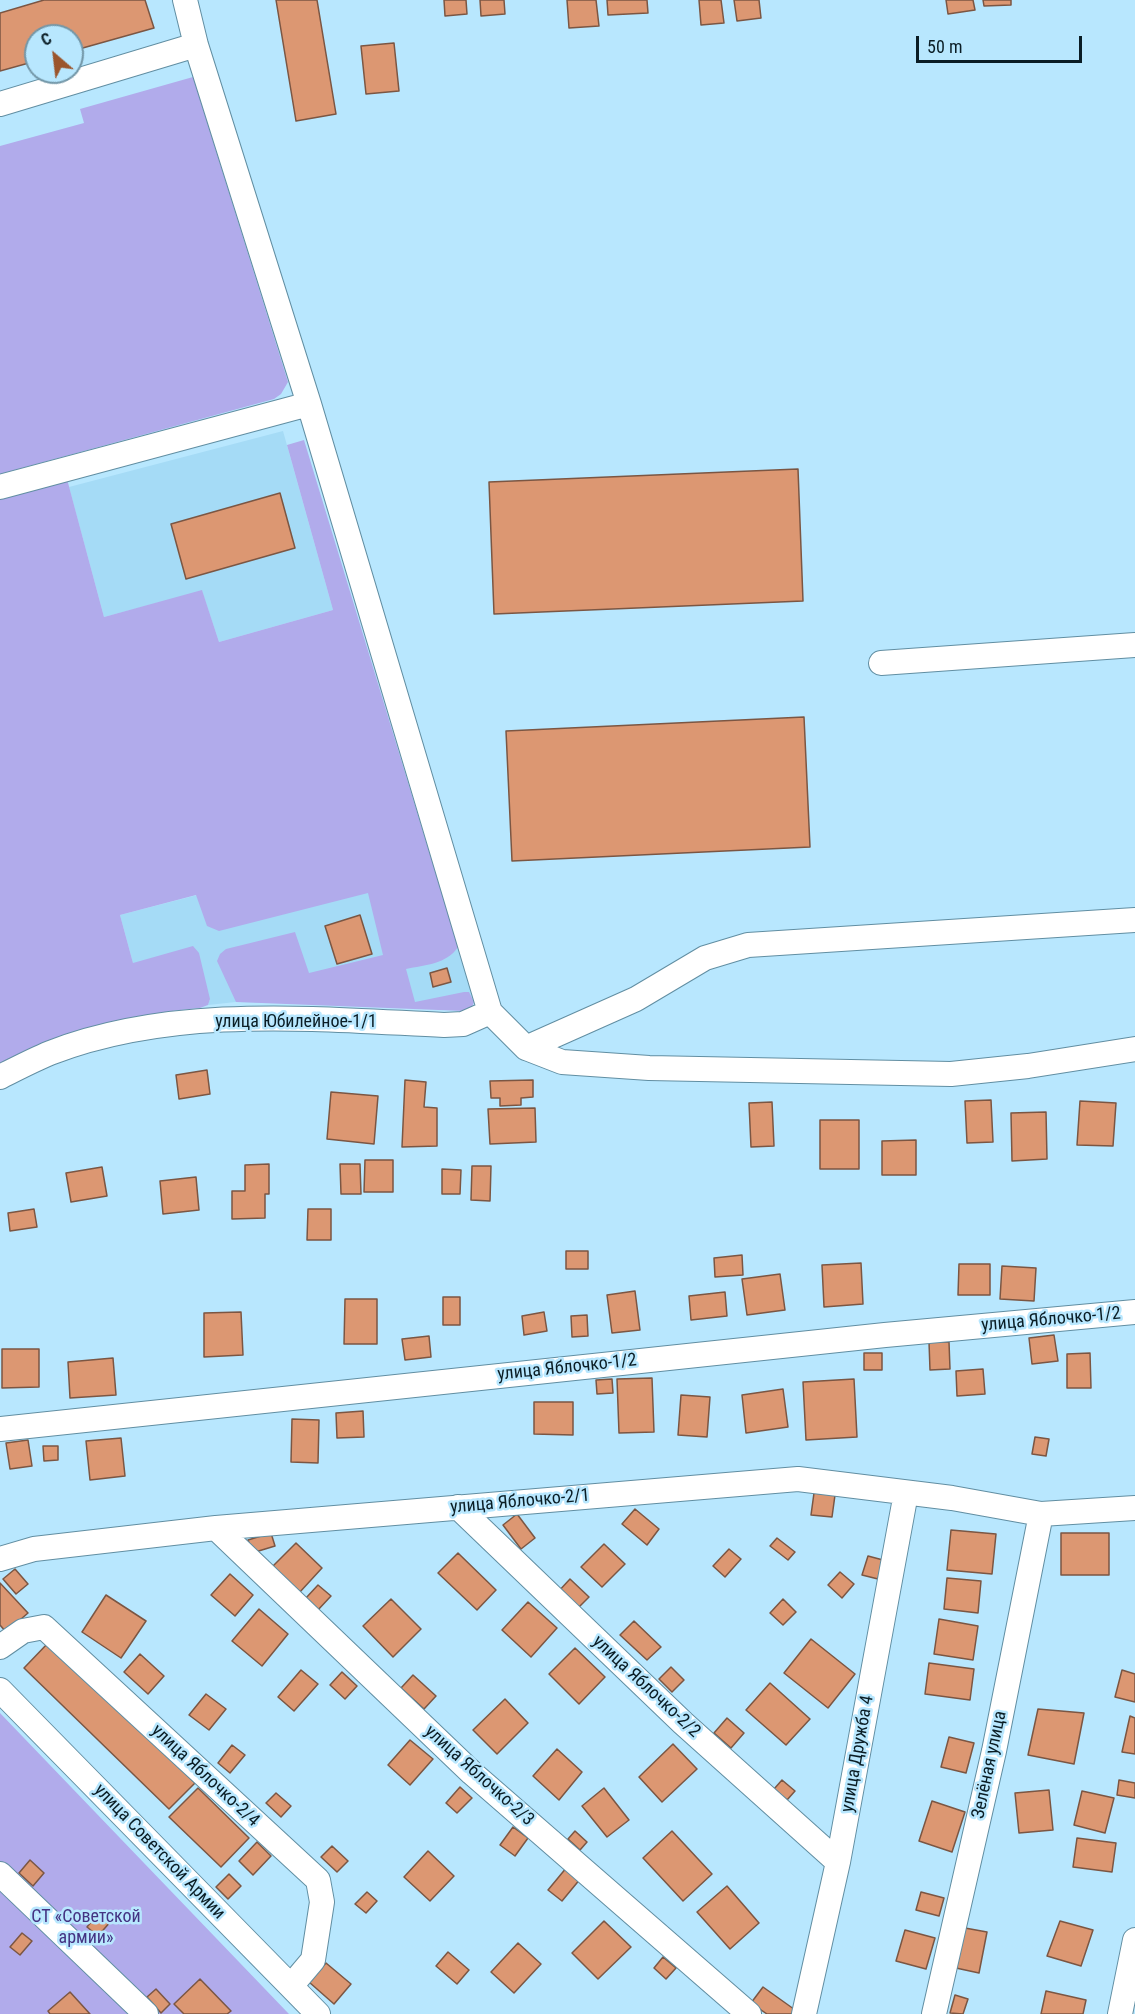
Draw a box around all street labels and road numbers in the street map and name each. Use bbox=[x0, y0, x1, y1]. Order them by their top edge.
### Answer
street label: улица Юбилейное-1/1 bbox=[215, 1011, 377, 1033]
street label: улица Яблочко-1/2 bbox=[980, 1303, 1122, 1337]
street label: улица Яблочко-1/2 bbox=[496, 1350, 638, 1386]
street label: улица Яблочко-2/1 bbox=[449, 1485, 591, 1519]
street label: улица Яблочко-2/2 bbox=[588, 1631, 704, 1743]
street label: улица Дружба 4 bbox=[837, 1694, 879, 1814]
street label: Зелёная улица bbox=[968, 1709, 1012, 1821]
street label: улица Яблочко-2/4 bbox=[147, 1720, 263, 1832]
street label: улица Яблочко-2/3 bbox=[420, 1721, 538, 1831]
street label: улица Советской Армии bbox=[89, 1780, 229, 1924]

